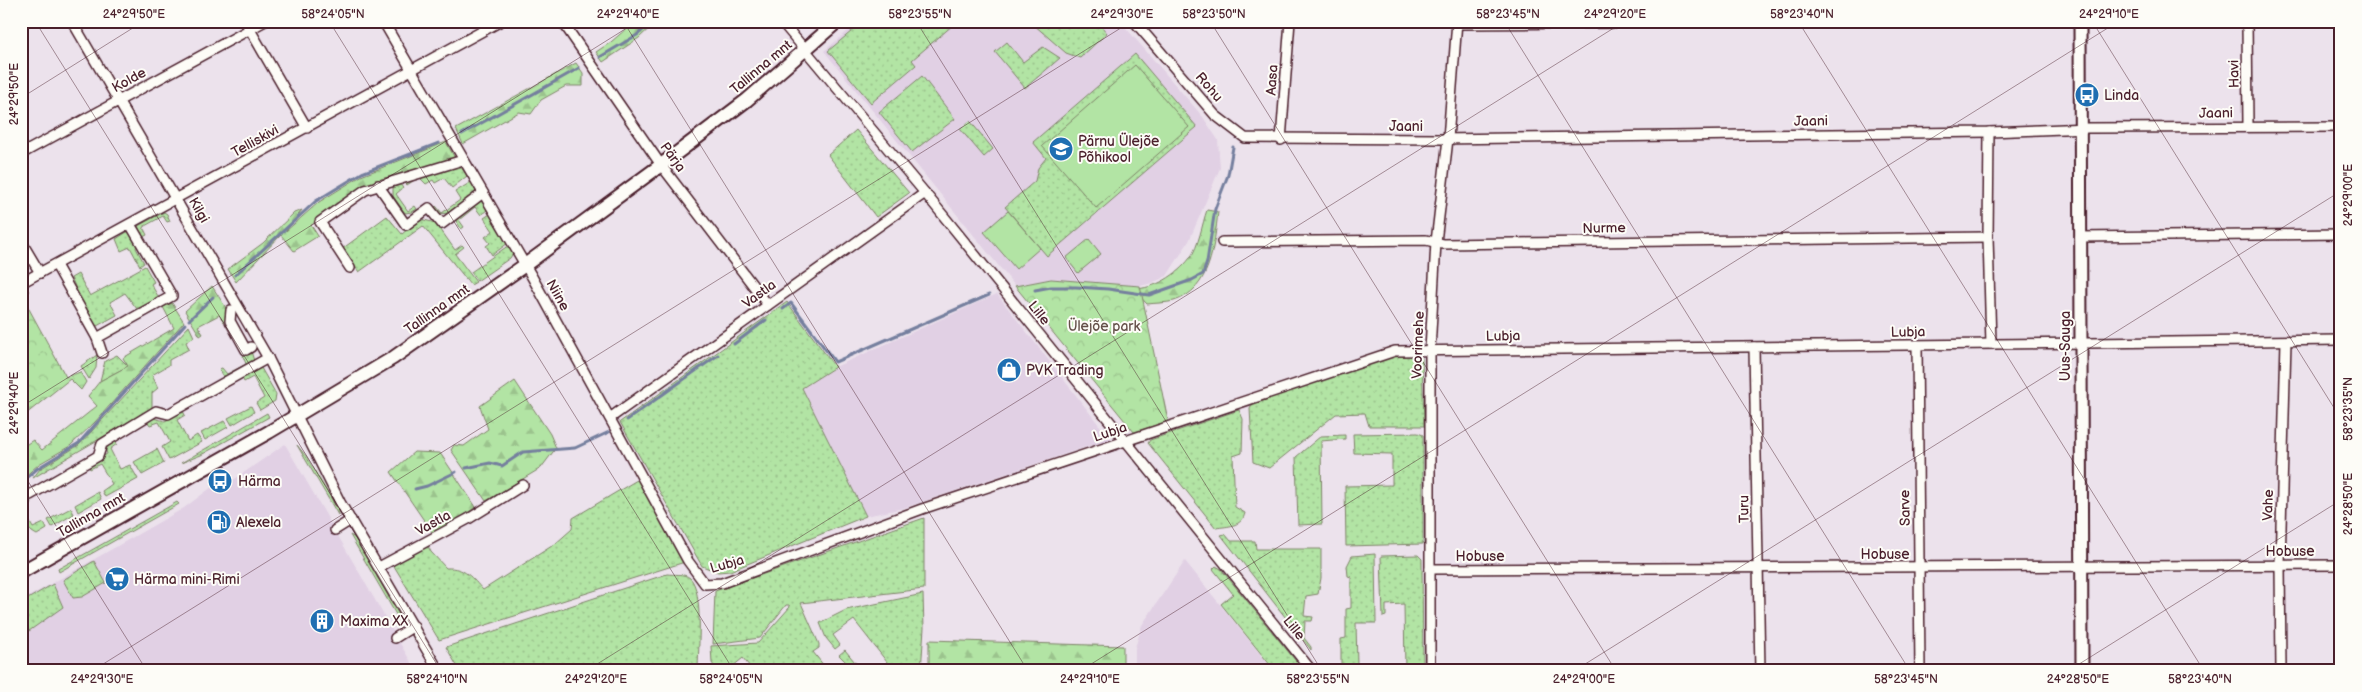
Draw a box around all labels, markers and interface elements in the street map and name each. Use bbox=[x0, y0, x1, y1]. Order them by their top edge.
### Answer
text: 24°29'50"E bbox=[103, 7, 165, 22]
text: 58°24'05"N bbox=[301, 7, 365, 22]
text: 24°29'40"E bbox=[597, 7, 659, 22]
text: 58°23'55"N bbox=[888, 7, 952, 22]
text: 24°29'30"E bbox=[1091, 7, 1153, 22]
text: 58°23'50"N bbox=[1182, 7, 1246, 22]
text: 58°23'45"N bbox=[1476, 7, 1540, 22]
text: 24°29'20"E bbox=[1584, 7, 1646, 22]
text: 58°23'40"N bbox=[1770, 7, 1834, 22]
text: 24°29'10"E bbox=[2079, 7, 2139, 22]
street label: Tallinna mnt bbox=[727, 36, 796, 98]
street label: Havi bbox=[2225, 60, 2243, 88]
text: 24°29'50"E bbox=[7, 63, 22, 125]
street label: Kolde bbox=[109, 64, 149, 96]
street label: Aasa bbox=[1262, 64, 1282, 96]
street label: Rohu bbox=[1192, 69, 1226, 105]
bus stop icon: Linda bbox=[2074, 82, 2100, 108]
place label: Linda bbox=[2104, 87, 2139, 104]
street label: Jaani bbox=[2199, 104, 2233, 122]
street label: Jaani bbox=[1794, 112, 1828, 130]
street label: Jaani bbox=[1389, 118, 1423, 135]
street label: Telliskivi bbox=[228, 121, 282, 161]
place label: Pärnu Ülejõe Põhikool bbox=[1078, 132, 1159, 166]
school or university icon: Pärnu Ülejõe Põhikool bbox=[1048, 136, 1074, 162]
street label: Pärja bbox=[657, 139, 689, 175]
text: 24°29'00"E bbox=[2341, 164, 2356, 226]
street label: Kilgi bbox=[185, 194, 213, 226]
street label: Nurme bbox=[1582, 219, 1626, 237]
street label: Niine bbox=[542, 276, 574, 314]
street label: Vastla bbox=[739, 276, 779, 312]
street label: Tallinna mnt bbox=[401, 280, 473, 338]
street label: Lille bbox=[1024, 298, 1054, 328]
street label: Voorimehe bbox=[1408, 311, 1428, 379]
street label: Uus-Sauga bbox=[2057, 311, 2074, 381]
park label: Ülejõe park bbox=[1068, 317, 1140, 335]
street label: Lubja bbox=[1890, 323, 1926, 341]
street label: Lubja bbox=[1485, 327, 1521, 345]
shop icon: PVK Trading bbox=[996, 357, 1022, 383]
place label: PVK Trading bbox=[1026, 362, 1104, 379]
text: 24°29'40"E bbox=[7, 372, 22, 434]
text: 58°23'35"N bbox=[2341, 377, 2356, 441]
street label: Lubja bbox=[1091, 419, 1129, 445]
bus stop icon: Härma bbox=[207, 468, 233, 494]
place label: Härma bbox=[238, 473, 281, 490]
text: 24°28'50"E bbox=[2341, 473, 2356, 535]
street label: Tallinna mnt bbox=[54, 488, 129, 541]
street label: Vahe bbox=[2259, 489, 2277, 521]
street label: Sarve bbox=[1896, 490, 1914, 526]
street label: Turu bbox=[1735, 495, 1753, 523]
street label: Vastla bbox=[412, 506, 454, 540]
fuel station icon: Alexela bbox=[206, 509, 232, 535]
place label: Alexela bbox=[236, 514, 281, 531]
street label: Hobuse bbox=[2266, 543, 2314, 560]
street label: Hobuse bbox=[1861, 546, 1909, 563]
street label: Hobuse bbox=[1456, 548, 1504, 565]
street label: Lubja bbox=[708, 551, 746, 577]
supermarket icon: Härma mini-Rimi bbox=[104, 566, 130, 592]
place label: Härma mini-Rimi bbox=[134, 571, 240, 588]
building icon: Maxima XX bbox=[309, 608, 335, 634]
place label: Maxima XX bbox=[340, 613, 408, 630]
street label: Lille bbox=[1279, 613, 1309, 643]
text: 24°29'30"E bbox=[71, 672, 133, 687]
text: 58°24'10"N bbox=[406, 672, 468, 687]
text: 24°29'20"E bbox=[565, 672, 627, 687]
text: 58°24'05"N bbox=[699, 672, 763, 687]
text: 24°29'10"E bbox=[1060, 672, 1120, 687]
text: 58°23'55"N bbox=[1286, 672, 1350, 687]
text: 24°29'00"E bbox=[1553, 672, 1615, 687]
text: 58°23'45"N bbox=[1874, 672, 1938, 687]
text: 24°28'50"E bbox=[2047, 672, 2109, 687]
text: 58°23'40"N bbox=[2168, 672, 2232, 687]

